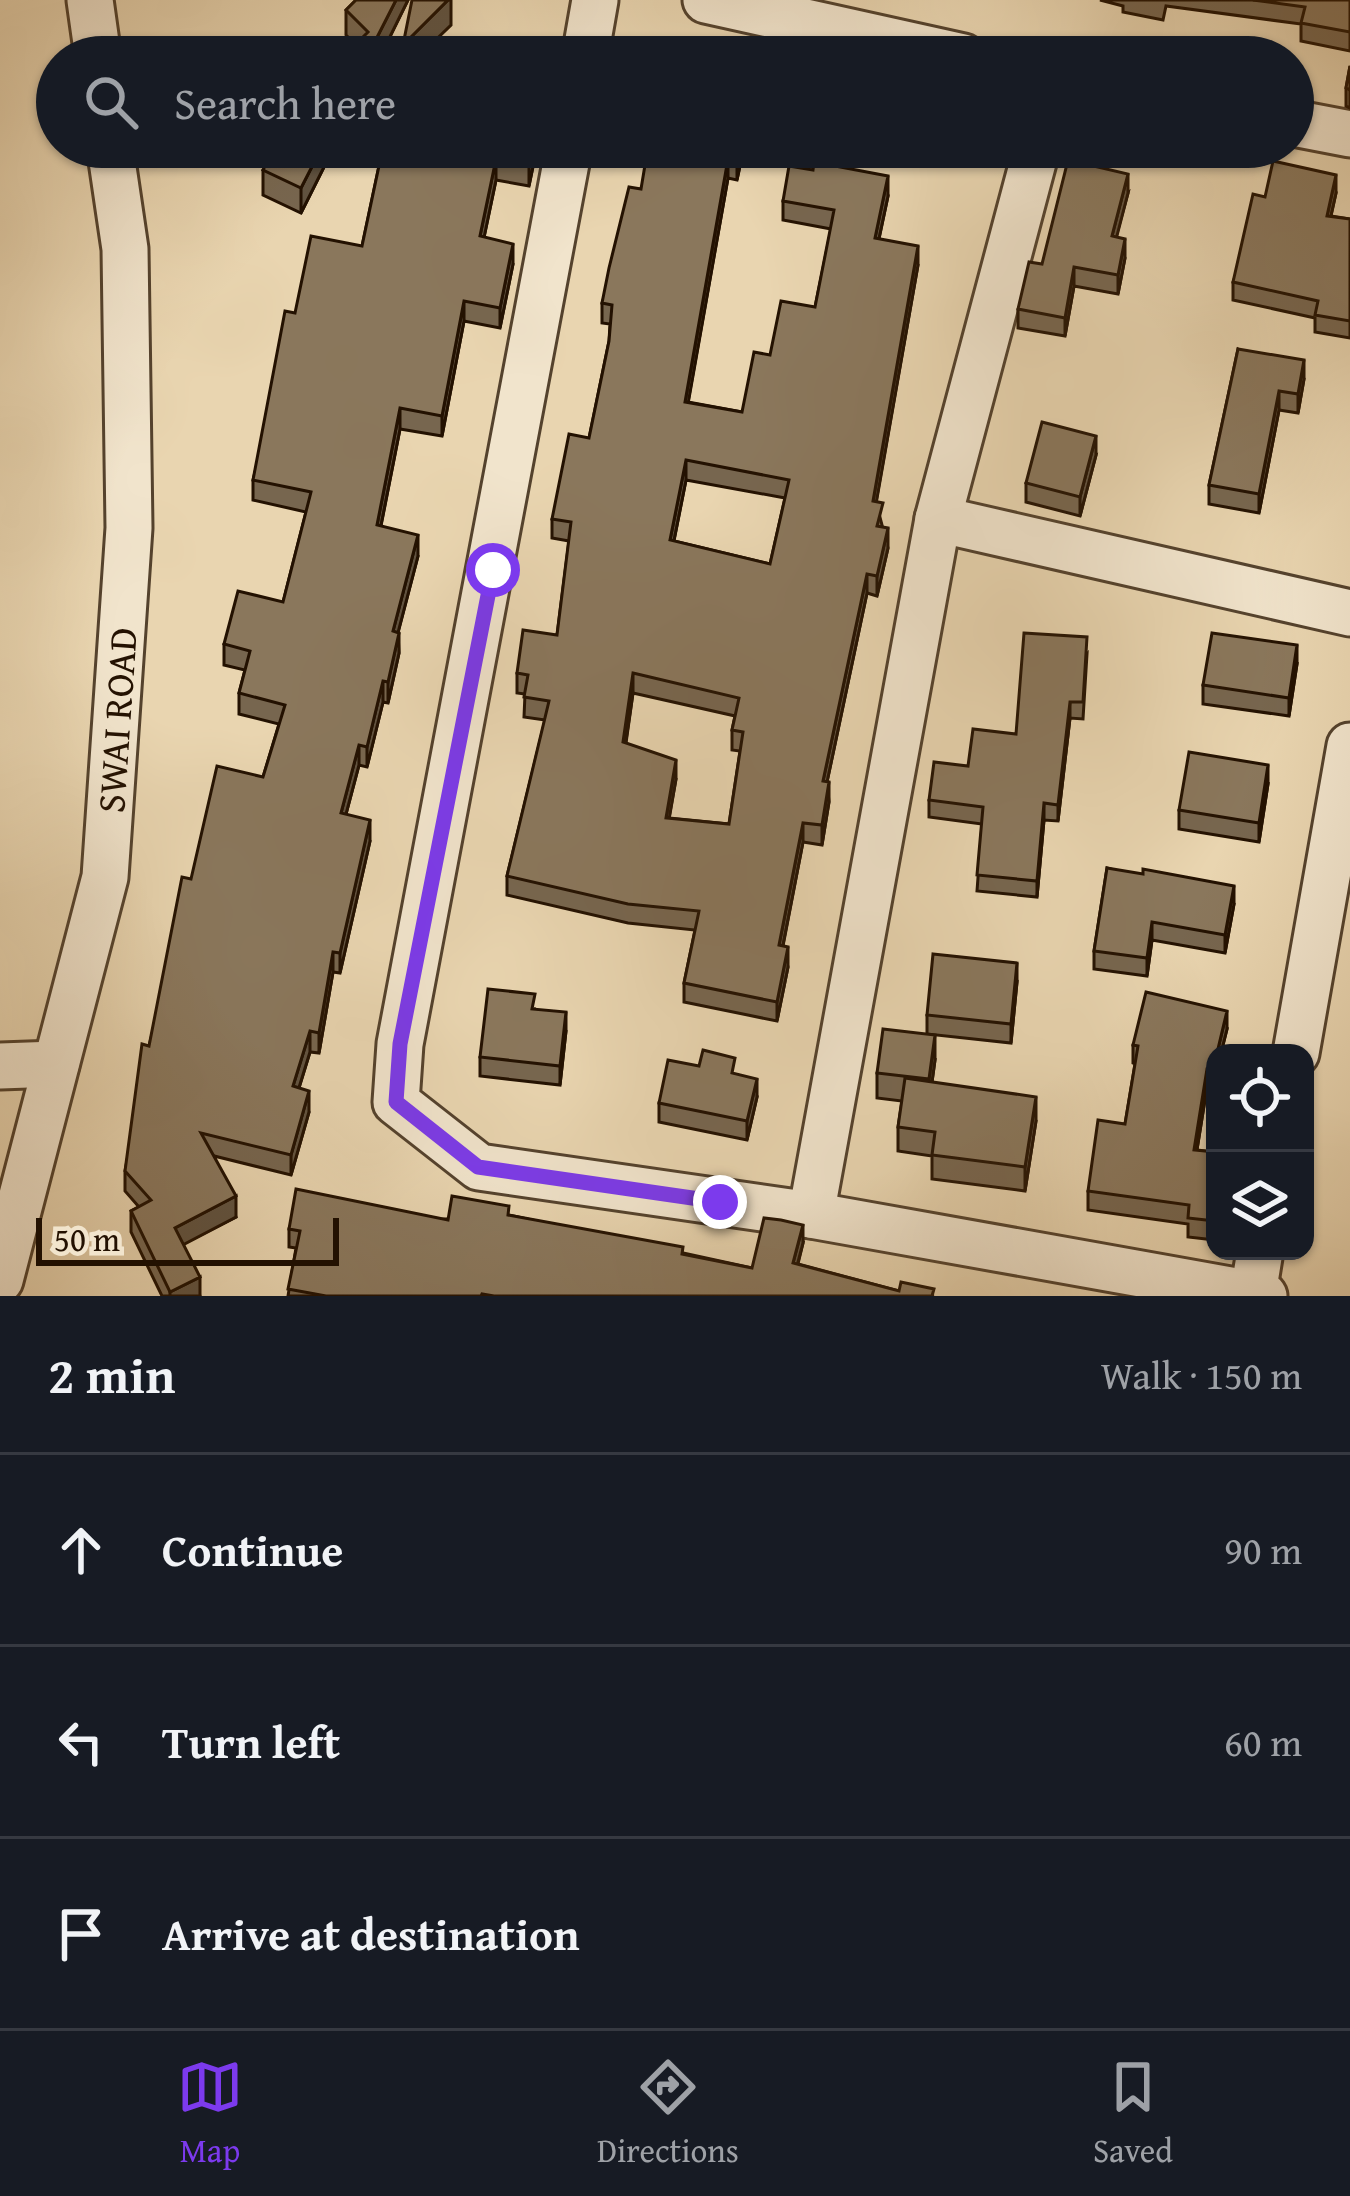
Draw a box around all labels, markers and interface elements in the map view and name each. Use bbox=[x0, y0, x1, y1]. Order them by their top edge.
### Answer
search box bbox=[36, 36, 1314, 168]
icon: search bbox=[78, 69, 144, 135]
text: Search here bbox=[174, 70, 396, 135]
route start bbox=[466, 543, 520, 597]
street label: SWAI ROAD bbox=[81, 625, 151, 815]
map controls bbox=[1206, 1044, 1314, 1260]
button: locate bbox=[1206, 1044, 1314, 1152]
button: layers bbox=[1206, 1152, 1314, 1260]
route end bbox=[693, 1175, 747, 1229]
scale bar bbox=[36, 1212, 339, 1265]
text: 50 m bbox=[54, 1215, 120, 1263]
text: 2 min bbox=[48, 1337, 175, 1412]
text: Walk · 150 m bbox=[1101, 1346, 1302, 1403]
icon: ahead bbox=[48, 1517, 114, 1583]
text: Continue bbox=[162, 1517, 343, 1582]
text: 90 m bbox=[1224, 1521, 1302, 1578]
icon: left bbox=[48, 1709, 114, 1775]
text: Turn left bbox=[162, 1709, 340, 1774]
text: 60 m bbox=[1224, 1713, 1302, 1770]
icon: arrive bbox=[48, 1901, 114, 1967]
text: Arrive at destination bbox=[162, 1901, 580, 1966]
tab: Map bbox=[177, 2054, 243, 2174]
tab: Directions bbox=[597, 2054, 739, 2174]
tab: Saved bbox=[1093, 2054, 1173, 2174]

